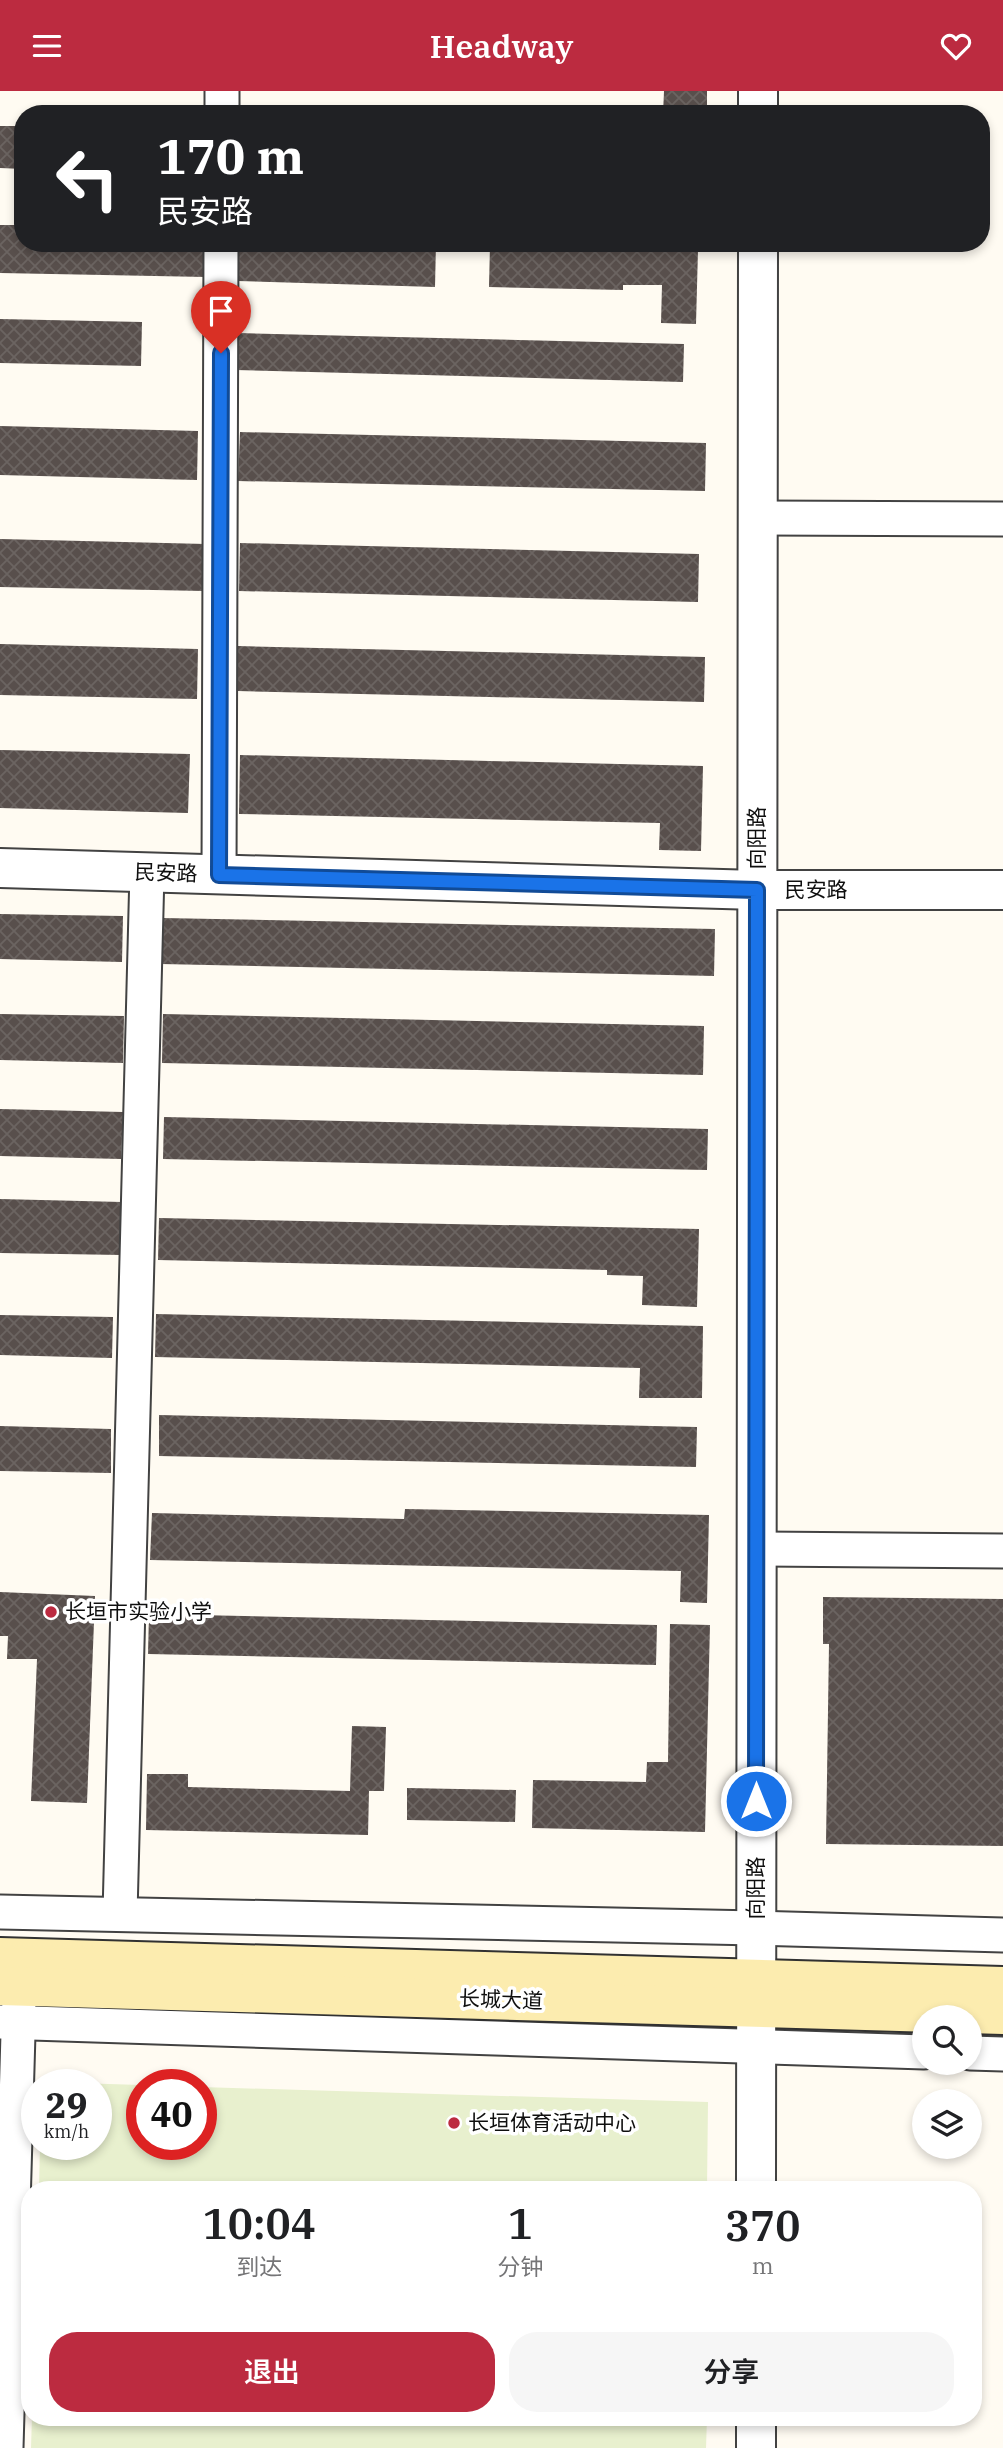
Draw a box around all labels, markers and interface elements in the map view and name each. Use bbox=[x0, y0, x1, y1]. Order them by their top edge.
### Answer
text: Headway bbox=[430, 25, 573, 67]
icon: menu bbox=[28, 27, 66, 65]
icon: heart bbox=[937, 27, 975, 65]
text: 170 m bbox=[157, 124, 304, 187]
icon: left bbox=[42, 133, 133, 224]
text: 民安路 bbox=[157, 190, 253, 232]
pin bbox=[191, 281, 251, 353]
icon: arrive bbox=[202, 292, 240, 330]
street label: 向阳路 bbox=[742, 807, 770, 870]
street label: 民安路 bbox=[134, 857, 198, 887]
street label: 民安路 bbox=[785, 875, 848, 903]
place label: 长垣市实验小学 bbox=[65, 1597, 212, 1625]
marker: 长垣市实验小学 bbox=[43, 1604, 59, 1620]
position arrow bbox=[719, 1764, 793, 1838]
street label: 向阳路 bbox=[741, 1857, 769, 1920]
street label: 长城大道 bbox=[459, 1984, 543, 2014]
map controls bbox=[912, 2005, 982, 2159]
button: search bbox=[912, 2005, 982, 2075]
speed limit sign: 40 bbox=[126, 2069, 217, 2160]
text: 29 bbox=[45, 2082, 88, 2128]
button: layers bbox=[912, 2089, 982, 2159]
place label: 长垣体育活动中心 bbox=[468, 2108, 636, 2136]
marker: 长垣体育活动中心 bbox=[446, 2115, 462, 2131]
text: km/h bbox=[44, 2120, 89, 2143]
text: 10:04 bbox=[203, 2196, 316, 2251]
text: 1 bbox=[508, 2196, 533, 2251]
text: 370 bbox=[725, 2198, 800, 2253]
text: m bbox=[752, 2250, 774, 2280]
text: 到达 bbox=[236, 2251, 282, 2281]
text: 分钟 bbox=[497, 2251, 543, 2281]
button: 退出 bbox=[49, 2332, 495, 2412]
button: 分享 bbox=[509, 2332, 954, 2412]

